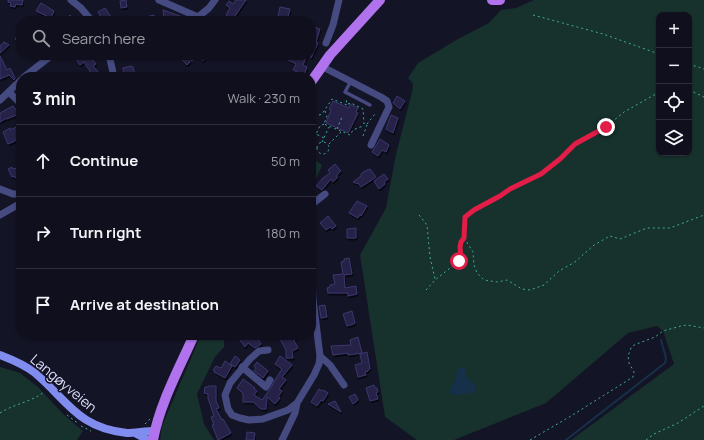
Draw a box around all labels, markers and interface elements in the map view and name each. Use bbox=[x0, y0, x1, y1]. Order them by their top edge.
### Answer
map controls bbox=[656, 12, 692, 156]
button: + bbox=[656, 12, 692, 48]
search box bbox=[16, 16, 316, 60]
icon: search bbox=[30, 27, 52, 49]
text: Search here bbox=[62, 28, 145, 49]
button: − bbox=[656, 48, 692, 84]
button: locate bbox=[656, 84, 692, 120]
text: 3 min bbox=[32, 87, 76, 110]
text: Walk · 230 m bbox=[227, 89, 300, 107]
route end bbox=[597, 118, 615, 136]
button: layers bbox=[656, 120, 692, 156]
icon: ahead bbox=[32, 150, 54, 172]
text: Continue bbox=[70, 150, 138, 171]
text: 50 m bbox=[271, 152, 300, 170]
icon: right bbox=[32, 222, 54, 244]
text: Turn right bbox=[70, 222, 141, 243]
text: 180 m bbox=[266, 224, 300, 242]
route start bbox=[450, 252, 468, 270]
icon: arrive bbox=[32, 294, 54, 316]
text: Arrive at destination bbox=[70, 294, 219, 315]
street label: Langøyveien bbox=[27, 350, 101, 416]

